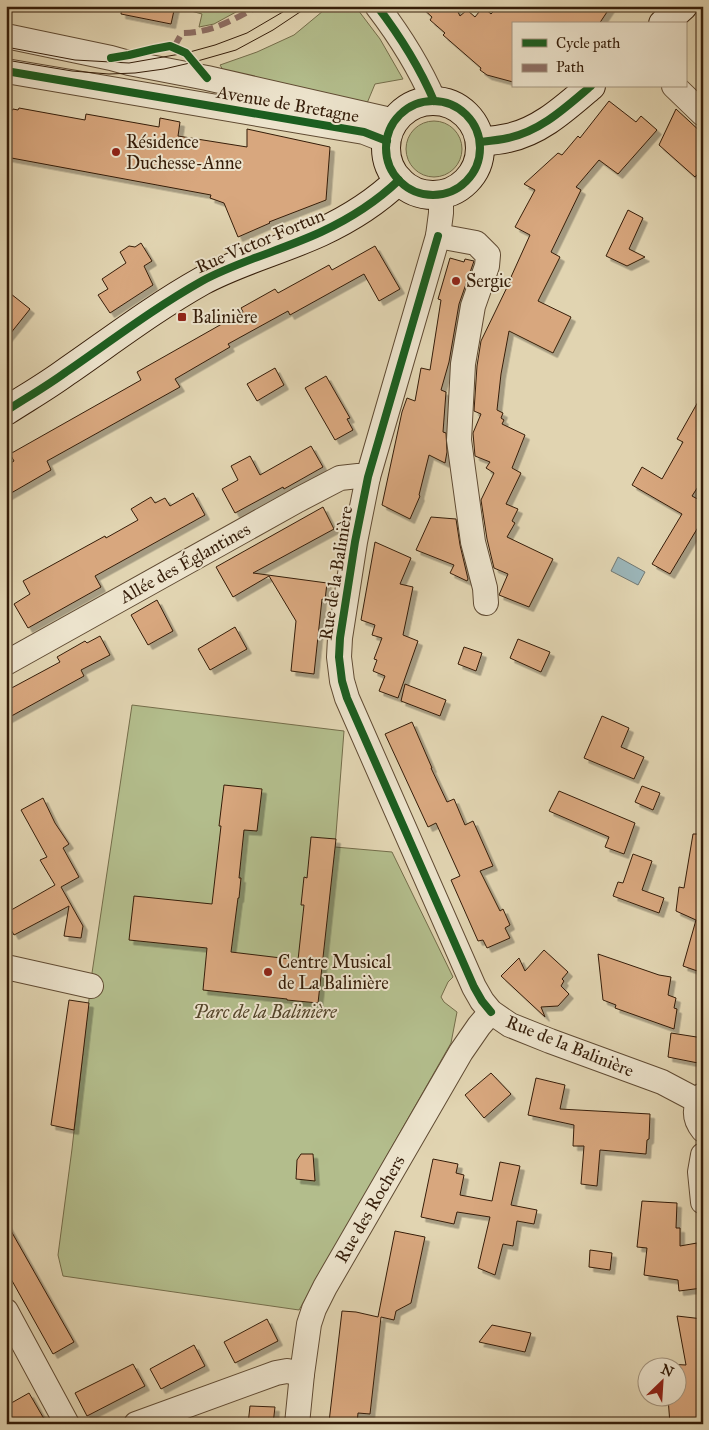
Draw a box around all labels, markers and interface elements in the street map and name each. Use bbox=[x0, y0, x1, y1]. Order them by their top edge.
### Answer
legend bbox=[512, 22, 686, 88]
text: Cycle path bbox=[556, 34, 621, 52]
text: Path bbox=[556, 58, 585, 76]
street label: Avenue de Bretagne bbox=[214, 81, 361, 128]
place label: Résidence Duchesse-Anne bbox=[126, 131, 242, 174]
marker: Résidence Duchesse-Anne bbox=[110, 146, 122, 158]
street label: Rue Victor Fortun bbox=[192, 204, 328, 278]
place label: Sergic bbox=[466, 270, 512, 293]
marker: Sergic bbox=[450, 275, 462, 287]
place label: Balinière bbox=[192, 306, 258, 328]
marker: Balinière bbox=[176, 311, 188, 323]
street label: Rue de la Balinière bbox=[315, 504, 357, 642]
street label: Allée des Églantines bbox=[114, 516, 255, 609]
place label: Centre Musical de La Balinière bbox=[278, 951, 391, 994]
marker: Centre Musical de La Balinière bbox=[262, 966, 274, 978]
park label: Parc de la Balinière bbox=[193, 1001, 338, 1023]
street label: Rue de la Balinière bbox=[503, 1010, 637, 1082]
street label: Rue des Rochers bbox=[330, 1151, 410, 1267]
north arrow bbox=[636, 1358, 686, 1408]
text: N bbox=[658, 1360, 676, 1381]

